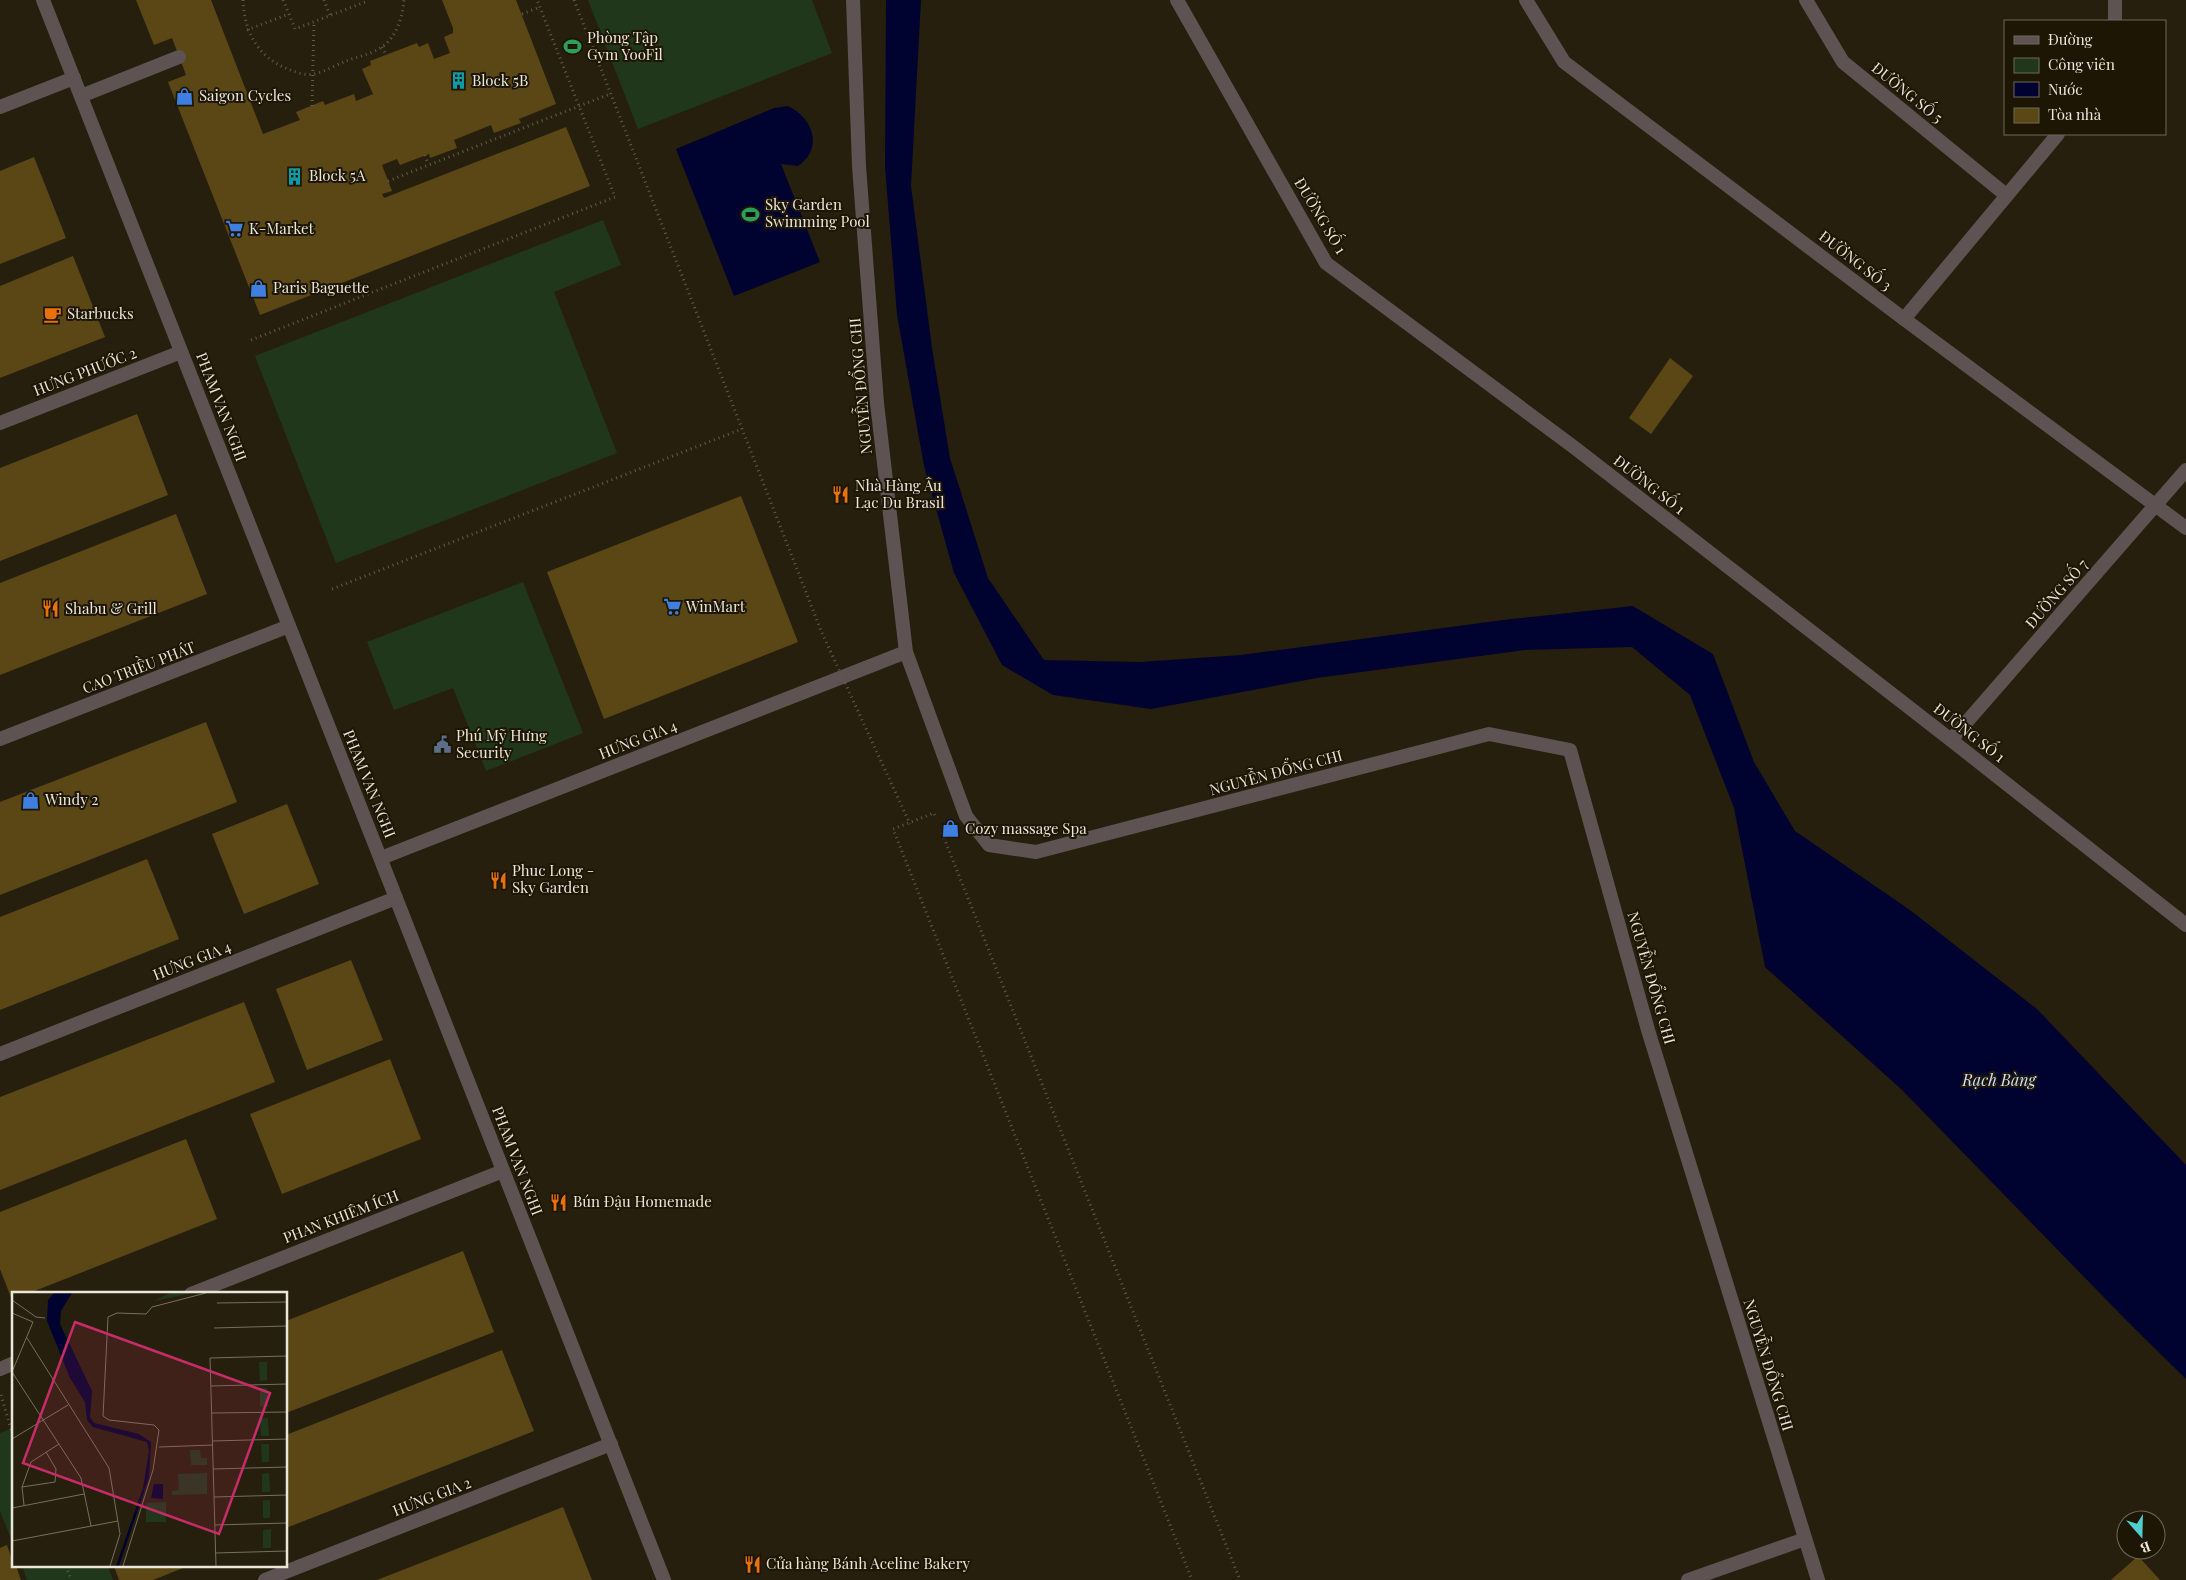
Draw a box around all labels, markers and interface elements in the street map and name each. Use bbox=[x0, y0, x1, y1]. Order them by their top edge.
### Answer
legend bbox=[2004, 20, 2166, 135]
place label: Phòng Tập Gym YooFil bbox=[587, 27, 663, 64]
text: Đường bbox=[2048, 29, 2093, 49]
sports icon: Phòng Tập Gym YooFil bbox=[563, 37, 583, 57]
text: Công viên bbox=[2048, 54, 2115, 74]
street label: ĐƯỜNG SỐ 5 bbox=[1868, 56, 1949, 127]
place label: Block 5B bbox=[472, 70, 528, 90]
building icon: Block 5B bbox=[448, 71, 468, 91]
text: Nước bbox=[2048, 79, 2083, 99]
place label: Saigon Cycles bbox=[199, 85, 291, 105]
shop icon: Saigon Cycles bbox=[175, 86, 195, 106]
text: Tòa nhà bbox=[2048, 104, 2102, 124]
place label: Block 5A bbox=[309, 165, 366, 185]
building icon: Block 5A bbox=[285, 166, 305, 186]
street label: ĐƯỜNG SỐ 1 bbox=[1290, 173, 1353, 258]
place label: Sky Garden Swimming Pool bbox=[765, 194, 870, 231]
sports icon: Sky Garden Swimming Pool bbox=[741, 204, 761, 224]
place label: K-Market bbox=[249, 218, 315, 238]
supermarket icon: K-Market bbox=[225, 219, 245, 239]
street label: ĐƯỜNG SỐ 3 bbox=[1815, 224, 1897, 295]
place label: Paris Baguette bbox=[273, 277, 369, 297]
shop icon: Paris Baguette bbox=[249, 278, 269, 298]
place label: Starbucks bbox=[67, 303, 134, 323]
cafe icon: Starbucks bbox=[43, 304, 63, 324]
street label: NGUYỄN ĐỔNG CHI bbox=[842, 317, 876, 455]
street label: HƯNG PHƯỚC 2 bbox=[30, 342, 139, 400]
street label: PHAM VAN NGHI bbox=[192, 349, 252, 464]
street label: ĐƯỜNG SỐ 1 bbox=[1610, 448, 1691, 519]
place label: Nhà Hàng Âu Lạc Du Brasil bbox=[855, 475, 944, 512]
restaurant icon: Nhà Hàng Âu Lạc Du Brasil bbox=[831, 485, 851, 505]
street label: ĐƯỜNG SỐ 7 bbox=[2019, 553, 2092, 632]
place label: WinMart bbox=[685, 596, 746, 616]
supermarket icon: WinMart bbox=[662, 597, 682, 617]
place label: Shabu & Grill bbox=[65, 598, 157, 618]
restaurant icon: Shabu & Grill bbox=[41, 599, 61, 619]
street label: CAO TRIỀU PHÁT bbox=[79, 634, 198, 698]
street label: ĐƯỜNG SỐ 1 bbox=[1930, 696, 2011, 767]
street label: HƯNG GIA 4 bbox=[596, 715, 680, 763]
place label: Phú Mỹ Hưng Security bbox=[456, 725, 547, 762]
street label: PHAM VAN NGHI bbox=[339, 727, 401, 841]
public building icon: Phú Mỹ Hưng Security bbox=[432, 735, 452, 755]
street label: NGUYỄN ĐỔNG CHI bbox=[1206, 743, 1344, 799]
place label: Windy 2 bbox=[44, 789, 98, 809]
shop icon: Windy 2 bbox=[21, 790, 41, 810]
place label: Cozy massage Spa bbox=[965, 818, 1087, 838]
shop icon: Cozy massage Spa bbox=[941, 819, 961, 839]
place label: Phuc Long - Sky Garden bbox=[512, 860, 594, 897]
restaurant icon: Phuc Long - Sky Garden bbox=[488, 870, 508, 890]
street label: NGUYỄN ĐỔNG CHI bbox=[1623, 909, 1682, 1046]
street label: HƯNG GIA 4 bbox=[150, 936, 234, 984]
water label: Rạch Bàng bbox=[1961, 1069, 2038, 1090]
street label: PHAM VAN NGHI bbox=[488, 1103, 548, 1218]
street label: PHAN KHIÊM ÍCH bbox=[280, 1185, 401, 1247]
place label: Bún Đậu Homemade bbox=[573, 1191, 712, 1211]
restaurant icon: Bún Đậu Homemade bbox=[549, 1192, 569, 1212]
inset map bbox=[12, 1292, 288, 1568]
street label: NGUYỄN ĐỔNG CHI bbox=[1739, 1296, 1800, 1433]
street label: HƯNG GIA 2 bbox=[390, 1472, 474, 1520]
north arrow bbox=[2116, 1510, 2166, 1560]
text: B bbox=[2138, 1537, 2153, 1558]
place label: Cửa hàng Bánh Aceline Bakery bbox=[766, 1553, 970, 1573]
restaurant icon: Cửa hàng Bánh Aceline Bakery bbox=[742, 1554, 762, 1574]

